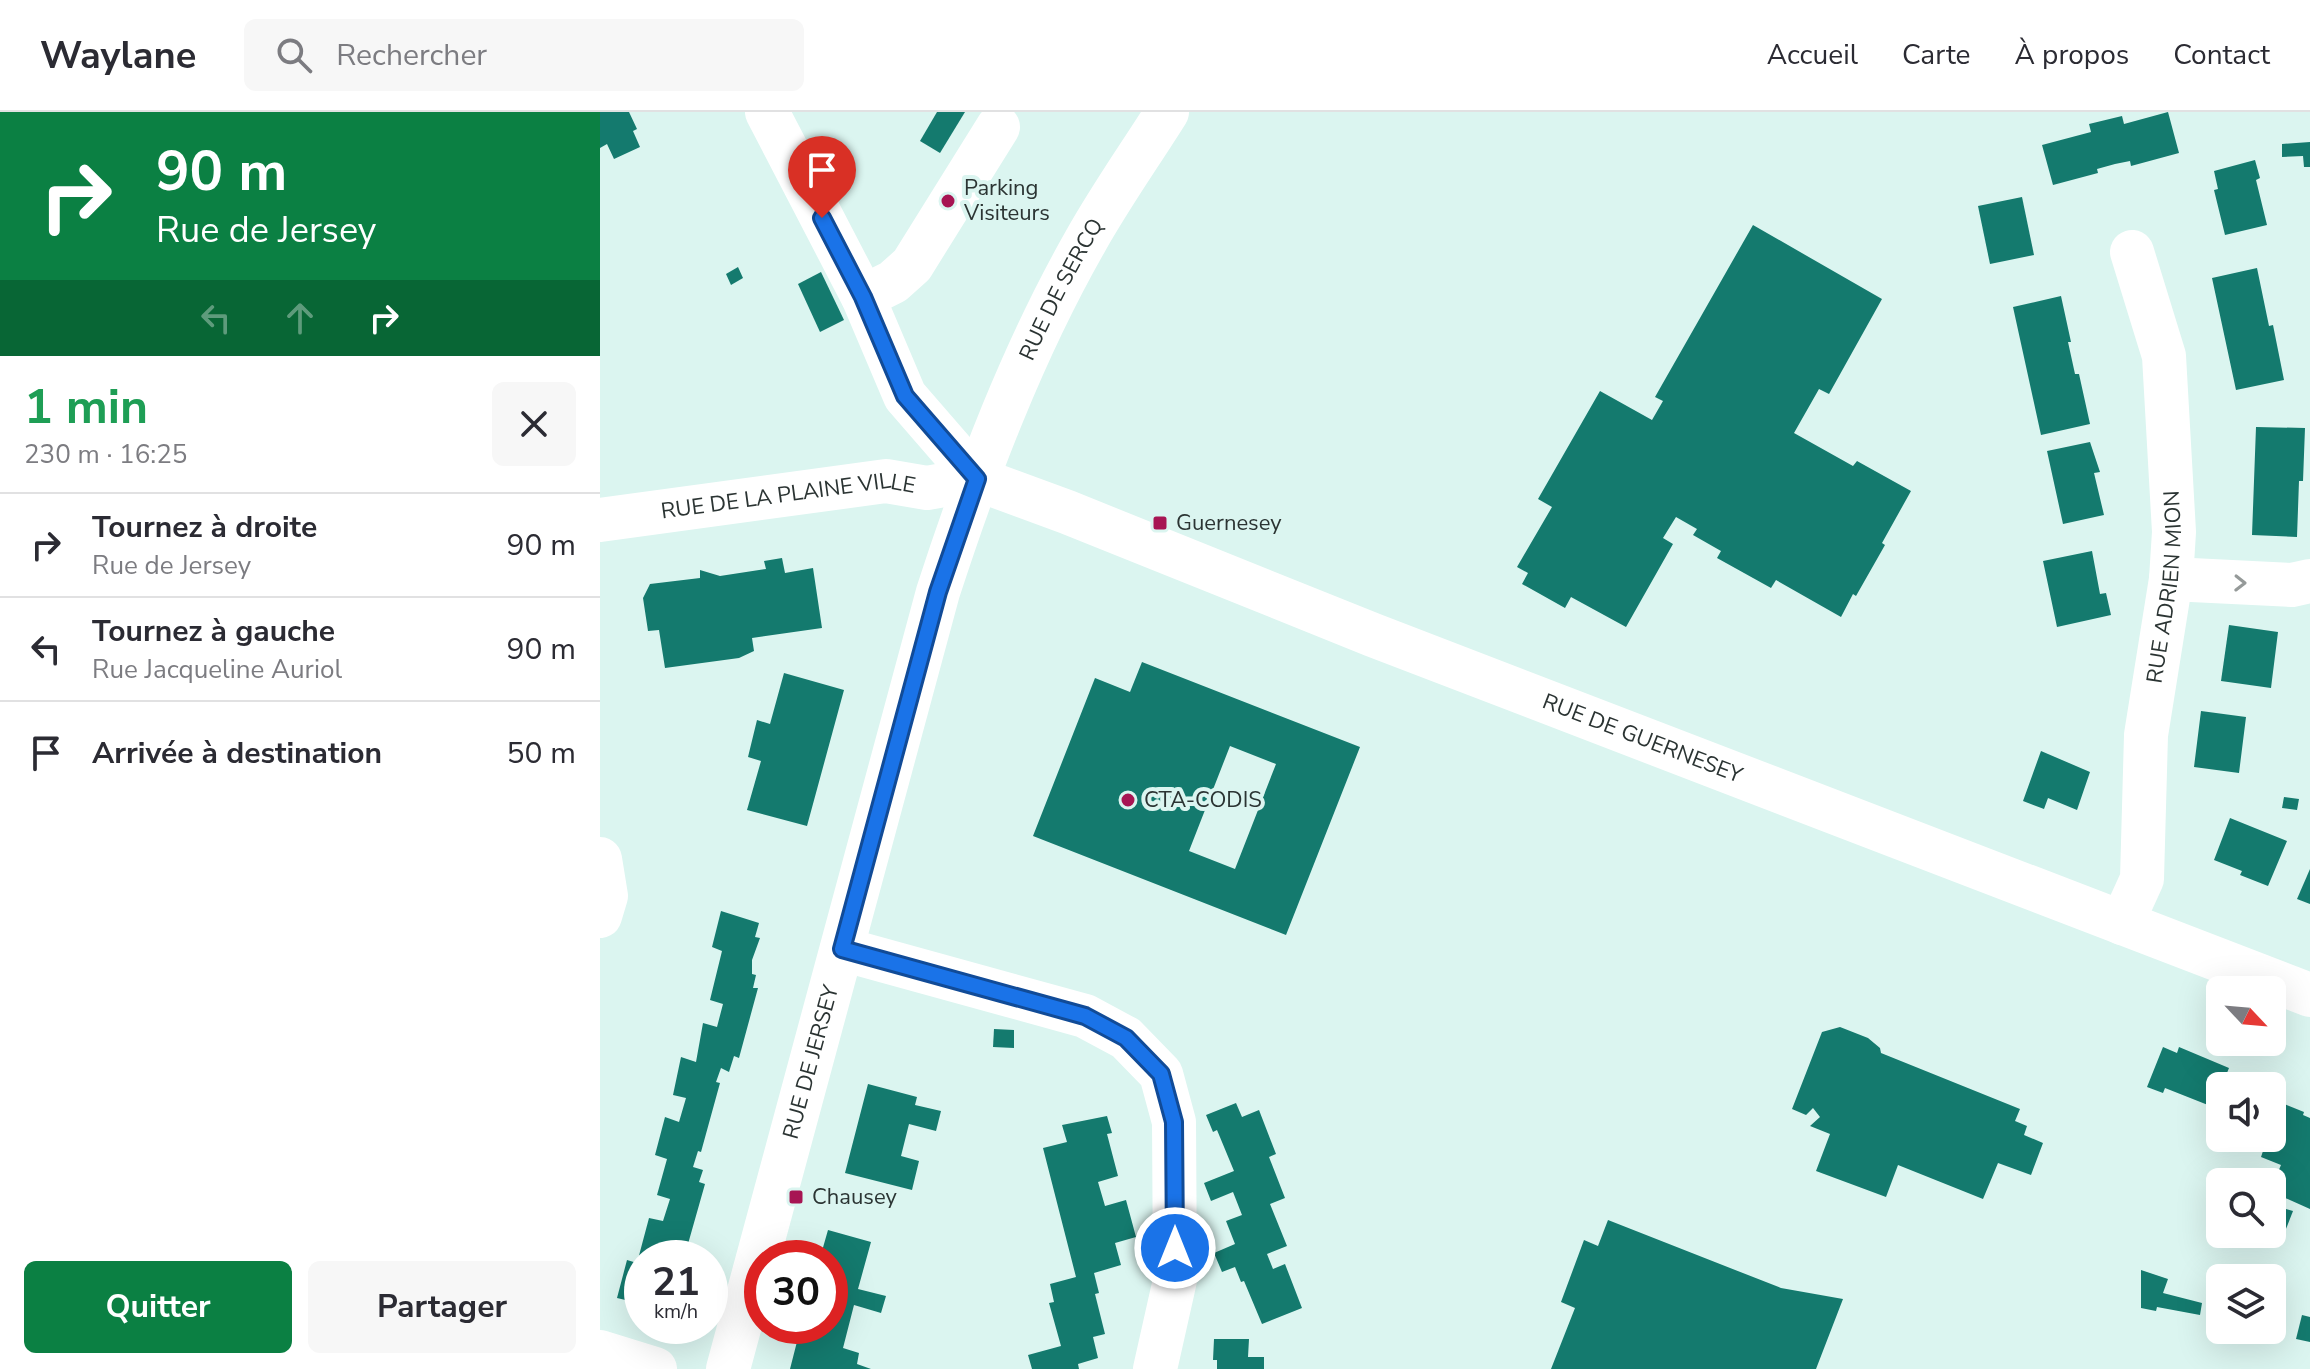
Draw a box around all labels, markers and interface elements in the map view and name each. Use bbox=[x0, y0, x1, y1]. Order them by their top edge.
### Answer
search box bbox=[244, 19, 804, 91]
text: Waylane bbox=[40, 30, 196, 81]
icon: search bbox=[272, 33, 316, 77]
text: Rechercher bbox=[336, 35, 487, 76]
text: Accueil bbox=[1767, 36, 1858, 74]
text: Carte bbox=[1902, 36, 1971, 74]
text: À propos bbox=[2015, 36, 2129, 74]
text: Contact bbox=[2173, 36, 2270, 74]
text: 90 m bbox=[156, 133, 287, 210]
pin bbox=[788, 136, 856, 218]
icon: right bbox=[24, 144, 128, 248]
icon: arrive bbox=[800, 148, 844, 192]
place label: Parking Visiteurs bbox=[963, 173, 1050, 228]
marker: Parking Visiteurs bbox=[939, 192, 957, 210]
text: Rue de Jersey bbox=[156, 206, 376, 255]
street label: RUE DE SERCQ bbox=[1012, 213, 1110, 365]
icon: left bbox=[194, 296, 238, 340]
icon: ahead bbox=[278, 296, 322, 340]
icon: right bbox=[362, 296, 406, 340]
text: 1 min bbox=[24, 374, 148, 440]
button: close bbox=[492, 382, 576, 466]
text: 230 m · 16:25 bbox=[24, 437, 187, 472]
street label: RUE DE LA PLAINE VILLE bbox=[659, 465, 918, 527]
street label: RUE ADRIEN MION bbox=[2139, 490, 2189, 686]
text: Tournez à droite bbox=[92, 507, 317, 548]
place label: Guernesey bbox=[1176, 508, 1282, 538]
marker: Guernesey bbox=[1151, 514, 1169, 532]
icon: right bbox=[24, 523, 68, 567]
text: 90 m bbox=[507, 525, 576, 566]
text: Rue de Jersey bbox=[92, 548, 251, 583]
one-way arrow bbox=[2234, 575, 2247, 592]
text: Tournez à gauche bbox=[92, 611, 335, 652]
icon: left bbox=[24, 627, 68, 671]
text: 90 m bbox=[507, 629, 576, 670]
text: Rue Jacqueline Auriol bbox=[92, 652, 342, 687]
street label: RUE DE GUERNESEY bbox=[1538, 686, 1747, 791]
icon: arrive bbox=[24, 731, 68, 775]
text: Arrivée à destination bbox=[92, 733, 382, 774]
text: 50 m bbox=[507, 733, 576, 774]
place label: CTA-CODIS bbox=[1144, 785, 1262, 815]
marker: CTA-CODIS bbox=[1119, 791, 1137, 809]
north arrow bbox=[2206, 976, 2286, 1056]
map controls bbox=[2206, 976, 2286, 1344]
street label: RUE DE JERSEY bbox=[776, 981, 846, 1142]
button: sound bbox=[2206, 1072, 2286, 1152]
button: search bbox=[2206, 1168, 2286, 1248]
place label: Chausey bbox=[812, 1182, 897, 1212]
marker: Chausey bbox=[787, 1188, 805, 1206]
position arrow bbox=[1133, 1206, 1217, 1290]
speed limit sign: 30 bbox=[744, 1240, 848, 1344]
text: 21 bbox=[652, 1255, 700, 1309]
button: Quitter bbox=[24, 1261, 292, 1353]
button: Partager bbox=[308, 1261, 576, 1353]
button: layers bbox=[2206, 1264, 2286, 1344]
text: km/h bbox=[654, 1298, 698, 1325]

